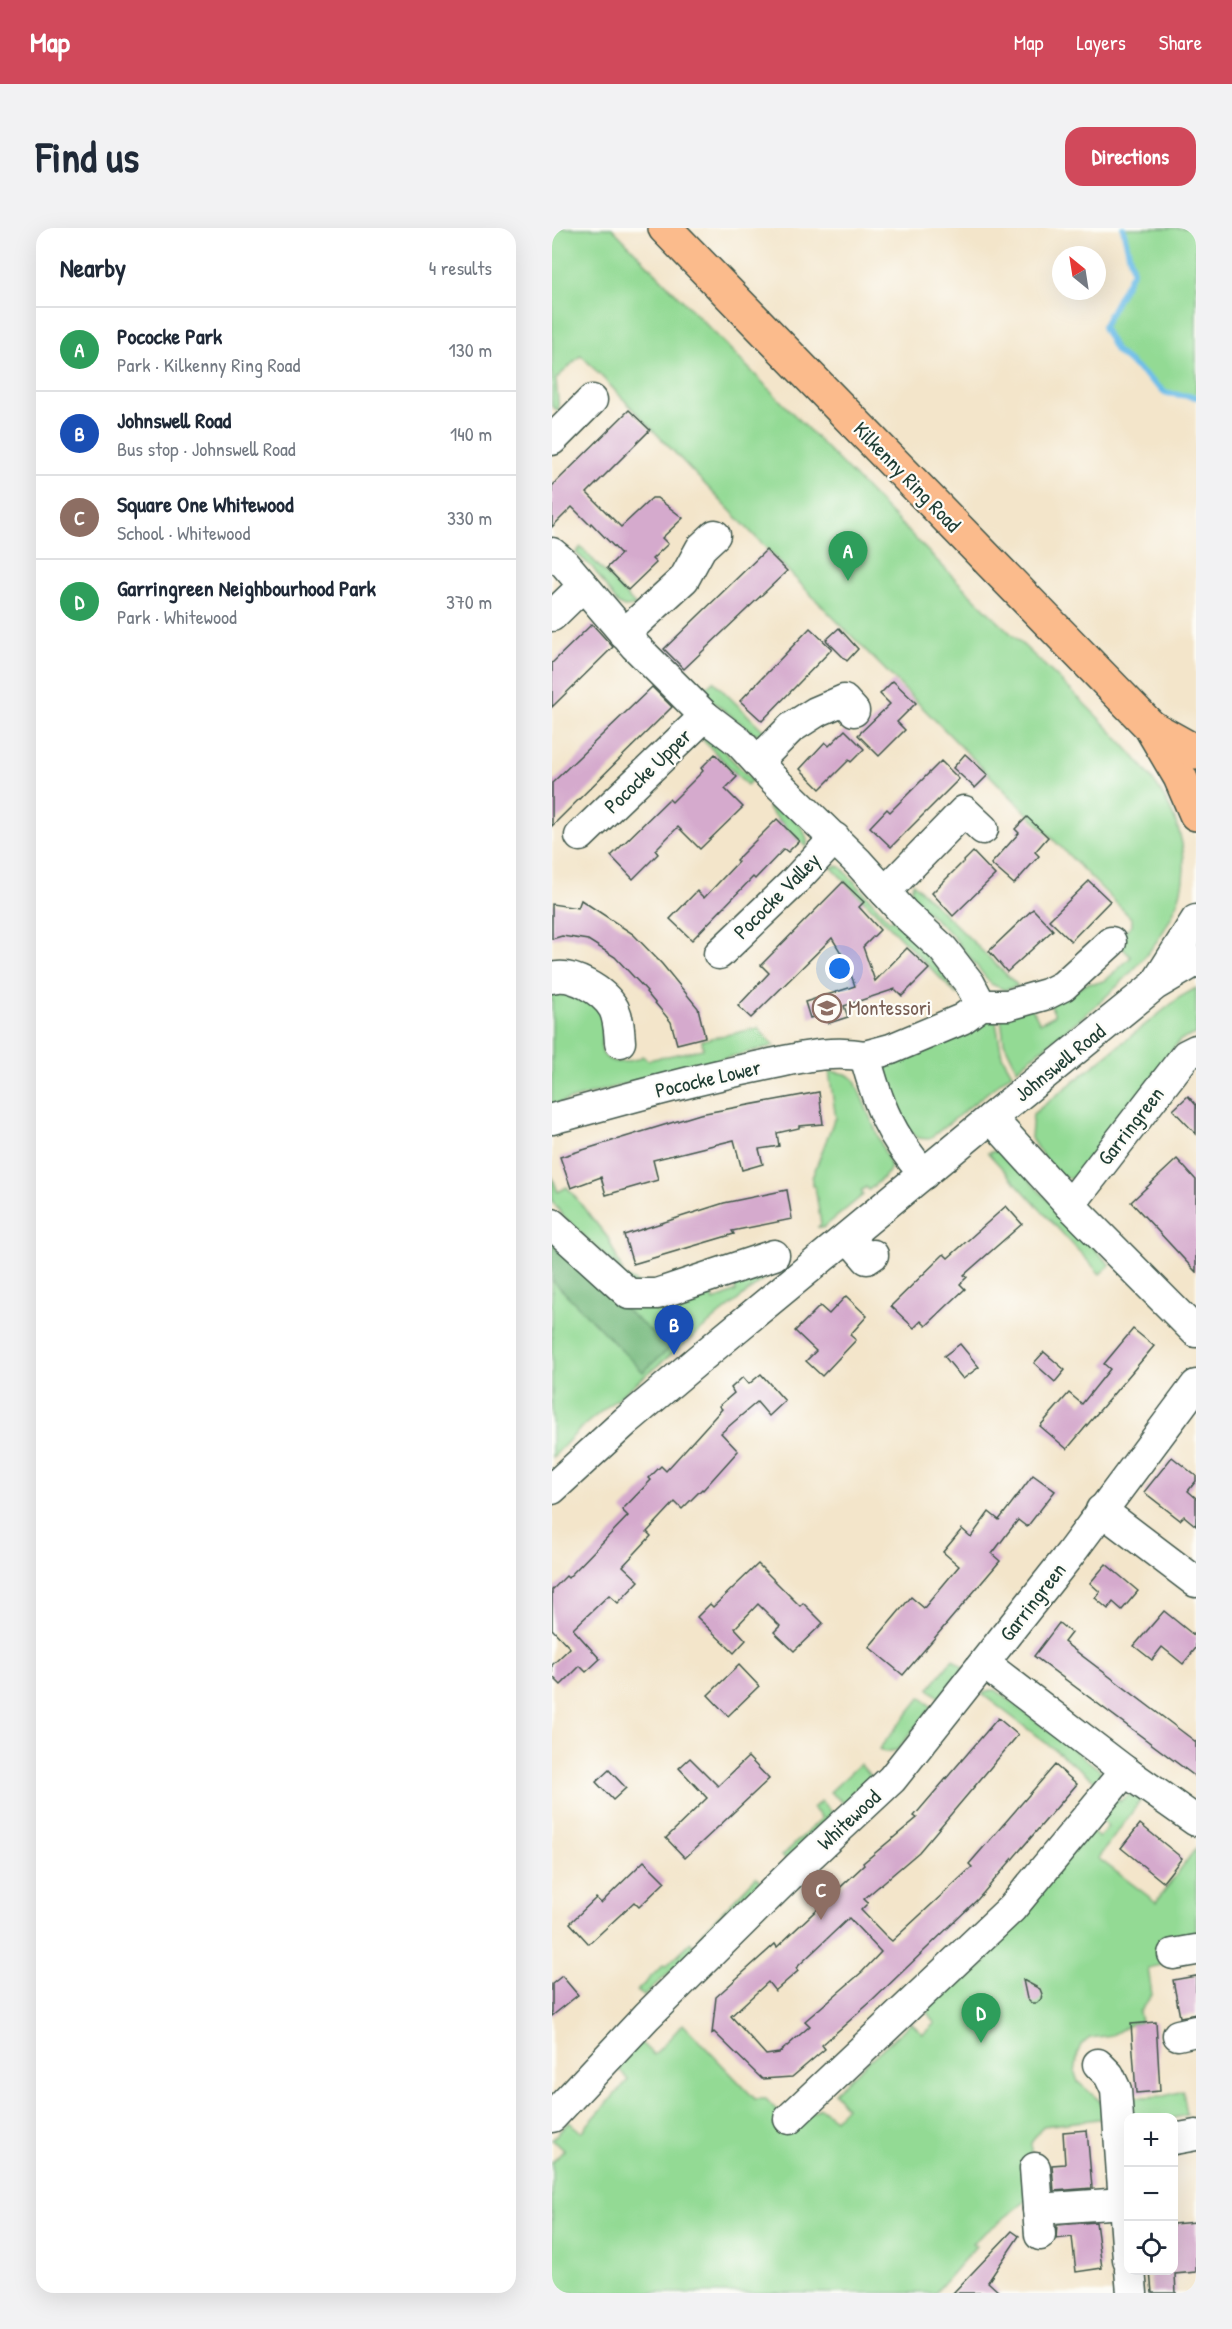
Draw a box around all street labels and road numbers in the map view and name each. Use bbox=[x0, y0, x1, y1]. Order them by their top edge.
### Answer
street label: Kilkenny Ring Road bbox=[847, 415, 968, 538]
street label: Pococke Upper bbox=[598, 722, 698, 820]
street label: Pococke Valley bbox=[727, 846, 826, 945]
street label: Johnswell Road bbox=[1008, 1017, 1111, 1108]
street label: Pococke Lower bbox=[652, 1052, 764, 1105]
street label: Garringreen bbox=[1091, 1080, 1170, 1171]
street label: Garringreen bbox=[993, 1556, 1072, 1647]
street label: Whitewood bbox=[811, 1783, 887, 1856]

